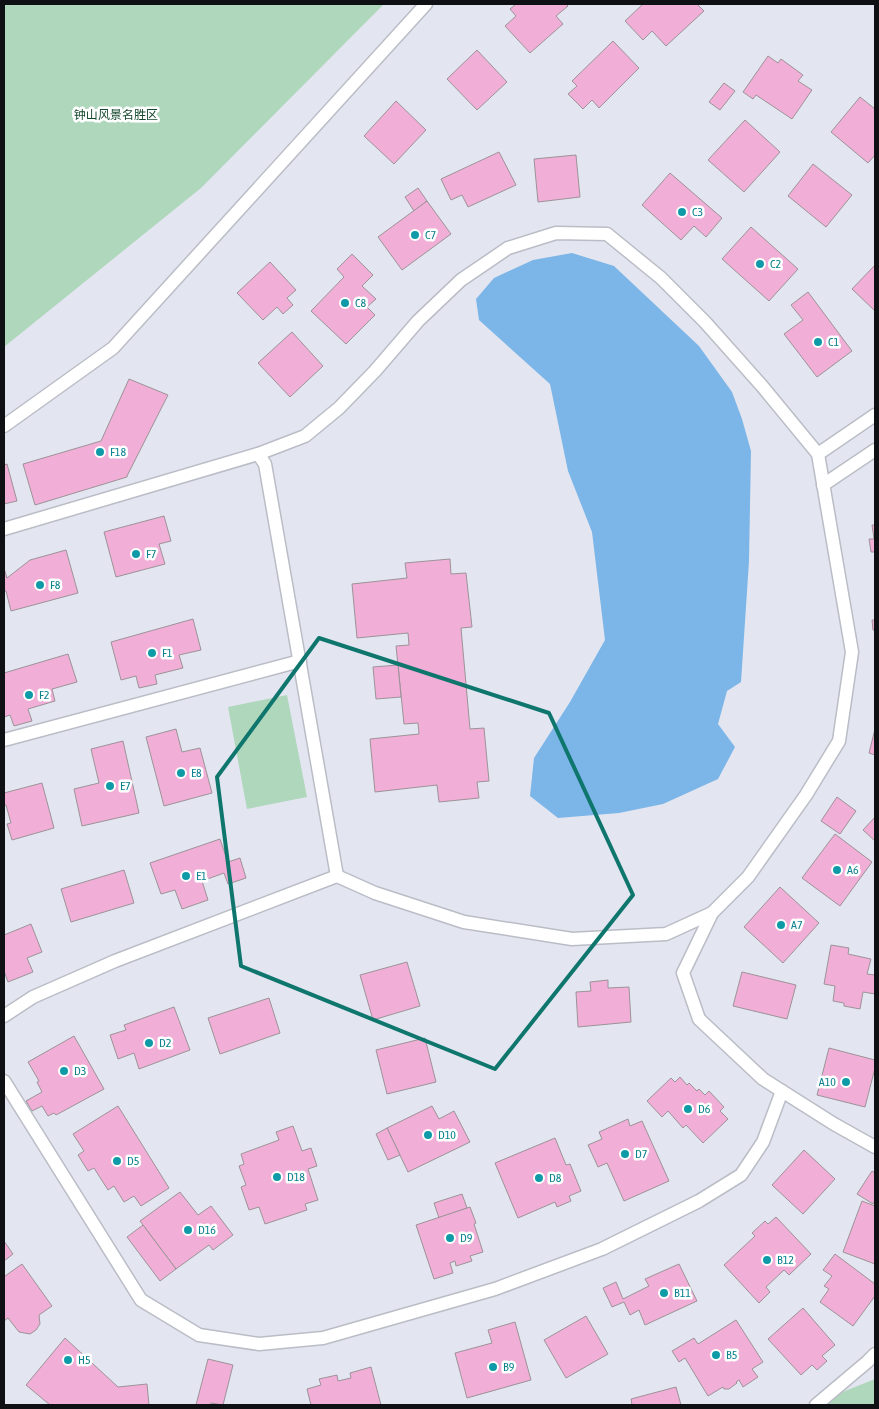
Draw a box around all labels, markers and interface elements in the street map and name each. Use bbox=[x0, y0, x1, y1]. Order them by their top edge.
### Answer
park label: 钟山风景名胜区 bbox=[74, 108, 158, 122]
place label: C3 bbox=[692, 205, 703, 219]
marker: C3 bbox=[676, 206, 688, 218]
place label: C7 bbox=[425, 228, 436, 242]
marker: C7 bbox=[409, 229, 421, 241]
place label: C2 bbox=[770, 257, 781, 271]
marker: C2 bbox=[754, 258, 766, 270]
place label: C8 bbox=[355, 296, 366, 310]
marker: C8 bbox=[339, 297, 351, 309]
place label: C1 bbox=[828, 335, 839, 349]
marker: C1 bbox=[812, 336, 824, 348]
place label: F18 bbox=[110, 445, 126, 459]
marker: F18 bbox=[94, 446, 106, 458]
place label: F7 bbox=[146, 547, 157, 561]
marker: F7 bbox=[130, 548, 142, 560]
place label: F8 bbox=[50, 578, 61, 592]
marker: F8 bbox=[34, 579, 46, 591]
place label: F1 bbox=[162, 646, 173, 660]
marker: F1 bbox=[146, 647, 158, 659]
place label: F2 bbox=[39, 688, 49, 702]
marker: F2 bbox=[23, 689, 35, 701]
place label: E8 bbox=[191, 766, 202, 780]
marker: E8 bbox=[175, 767, 187, 779]
place label: E7 bbox=[120, 779, 131, 793]
marker: E7 bbox=[104, 780, 116, 792]
place label: A6 bbox=[847, 863, 859, 877]
marker: A6 bbox=[831, 864, 843, 876]
place label: E1 bbox=[196, 869, 207, 883]
marker: E1 bbox=[180, 870, 192, 882]
place label: A7 bbox=[791, 918, 803, 932]
marker: A7 bbox=[775, 919, 787, 931]
place label: D2 bbox=[159, 1036, 171, 1050]
marker: D2 bbox=[143, 1037, 155, 1049]
place label: D3 bbox=[74, 1064, 86, 1078]
marker: D3 bbox=[58, 1065, 70, 1077]
place label: A10 bbox=[819, 1075, 836, 1089]
marker: A10 bbox=[840, 1076, 852, 1088]
place label: D6 bbox=[698, 1102, 711, 1116]
marker: D6 bbox=[682, 1103, 694, 1115]
place label: D10 bbox=[438, 1128, 456, 1142]
marker: D10 bbox=[422, 1129, 434, 1141]
place label: D7 bbox=[635, 1147, 648, 1161]
marker: D7 bbox=[619, 1148, 631, 1160]
place label: D5 bbox=[127, 1154, 139, 1168]
marker: D5 bbox=[111, 1155, 123, 1167]
place label: D18 bbox=[287, 1170, 305, 1184]
marker: D18 bbox=[271, 1171, 283, 1183]
place label: D8 bbox=[549, 1171, 562, 1185]
marker: D8 bbox=[533, 1172, 545, 1184]
place label: D16 bbox=[198, 1223, 216, 1237]
marker: D16 bbox=[182, 1224, 194, 1236]
place label: D9 bbox=[460, 1231, 473, 1245]
marker: D9 bbox=[444, 1232, 456, 1244]
place label: B12 bbox=[777, 1253, 794, 1267]
marker: B12 bbox=[761, 1254, 773, 1266]
place label: B11 bbox=[674, 1286, 691, 1300]
marker: B11 bbox=[658, 1287, 670, 1299]
place label: B5 bbox=[726, 1348, 737, 1362]
marker: B5 bbox=[710, 1349, 722, 1361]
place label: H5 bbox=[78, 1353, 91, 1367]
marker: H5 bbox=[62, 1354, 74, 1366]
place label: B9 bbox=[503, 1360, 515, 1374]
marker: B9 bbox=[487, 1361, 499, 1373]

